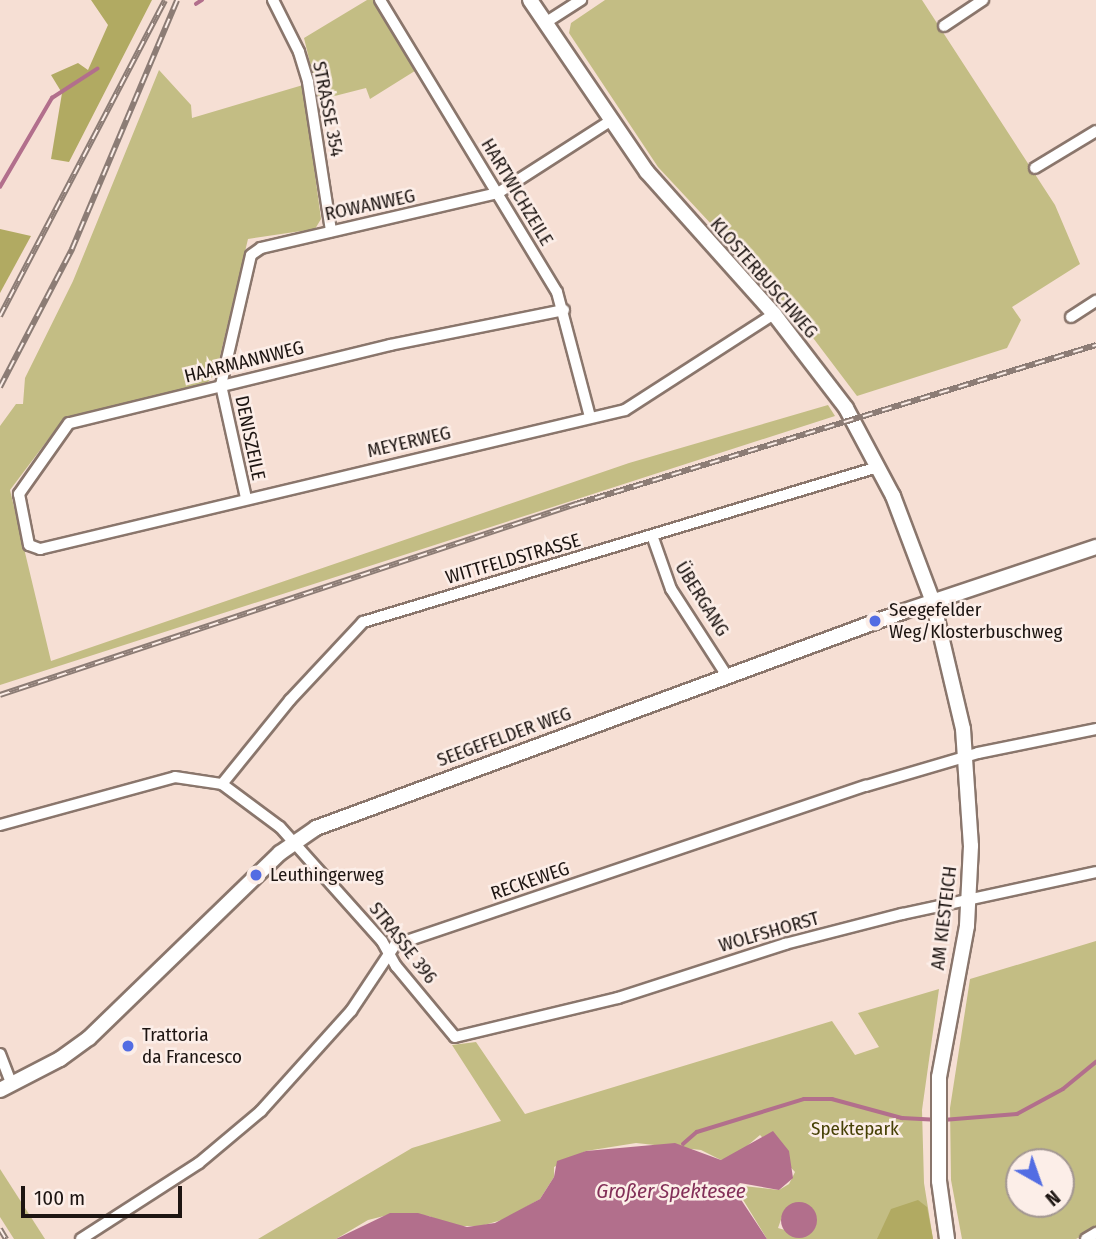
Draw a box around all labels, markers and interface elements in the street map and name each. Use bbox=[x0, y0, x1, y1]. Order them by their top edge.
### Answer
street label: STRASSE 354 bbox=[308, 59, 348, 159]
street label: HARTWICHZEILE bbox=[476, 134, 558, 250]
street label: ROWANWEG bbox=[323, 184, 417, 226]
street label: KLOSTERBUSCHWEG bbox=[705, 213, 823, 343]
street label: HAARMANNWEG bbox=[182, 336, 306, 388]
street label: DENISZEILE bbox=[230, 394, 270, 482]
street label: MEYERWEG bbox=[365, 421, 453, 463]
street label: WITTFELDSTRASSE bbox=[443, 529, 583, 589]
street label: ÜBERGANG bbox=[670, 557, 734, 641]
place label: Seegefelder Weg/Klosterbuschweg bbox=[889, 599, 1062, 643]
marker: Seegefelder Weg/Klosterbuschweg bbox=[867, 613, 883, 629]
street label: SEEGEFELDER WEG bbox=[434, 702, 574, 772]
street label: RECKEWEG bbox=[488, 857, 572, 905]
place label: Leuthingerweg bbox=[270, 864, 384, 886]
street label: AM KIESTEICH bbox=[926, 865, 962, 971]
marker: Leuthingerweg bbox=[248, 867, 264, 883]
street label: STRASSE 396 bbox=[364, 898, 442, 988]
street label: WOLFSHORST bbox=[716, 907, 822, 957]
place label: Trattoria da Francesco bbox=[142, 1024, 242, 1068]
marker: Trattoria da Francesco bbox=[120, 1038, 136, 1054]
park label: Spektepark bbox=[811, 1118, 899, 1140]
north arrow bbox=[1005, 1148, 1075, 1218]
scale bar bbox=[24, 1172, 186, 1216]
water label: Großer Spektesee bbox=[596, 1178, 746, 1204]
text: 100 m bbox=[34, 1185, 85, 1211]
text: N bbox=[1041, 1185, 1064, 1210]

